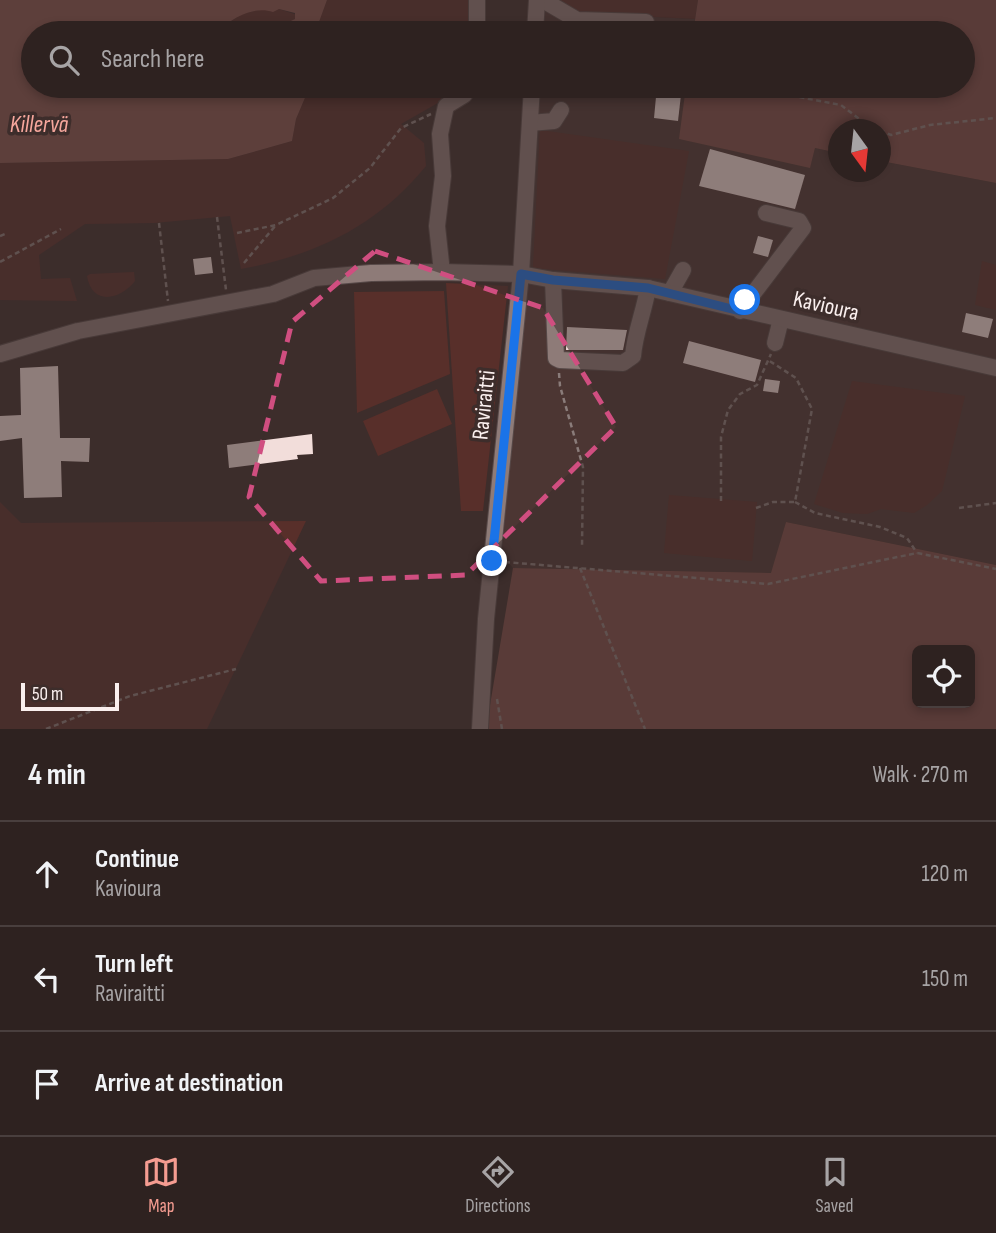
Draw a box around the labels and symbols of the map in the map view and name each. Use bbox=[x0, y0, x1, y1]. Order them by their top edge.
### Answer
water label: Killervä bbox=[10, 110, 69, 139]
north arrow bbox=[828, 119, 891, 182]
route start bbox=[729, 284, 760, 315]
street label: Kavioura bbox=[790, 285, 862, 327]
street label: Raviraitti bbox=[466, 369, 502, 441]
route end bbox=[476, 545, 507, 576]
scale bar bbox=[21, 680, 119, 712]

